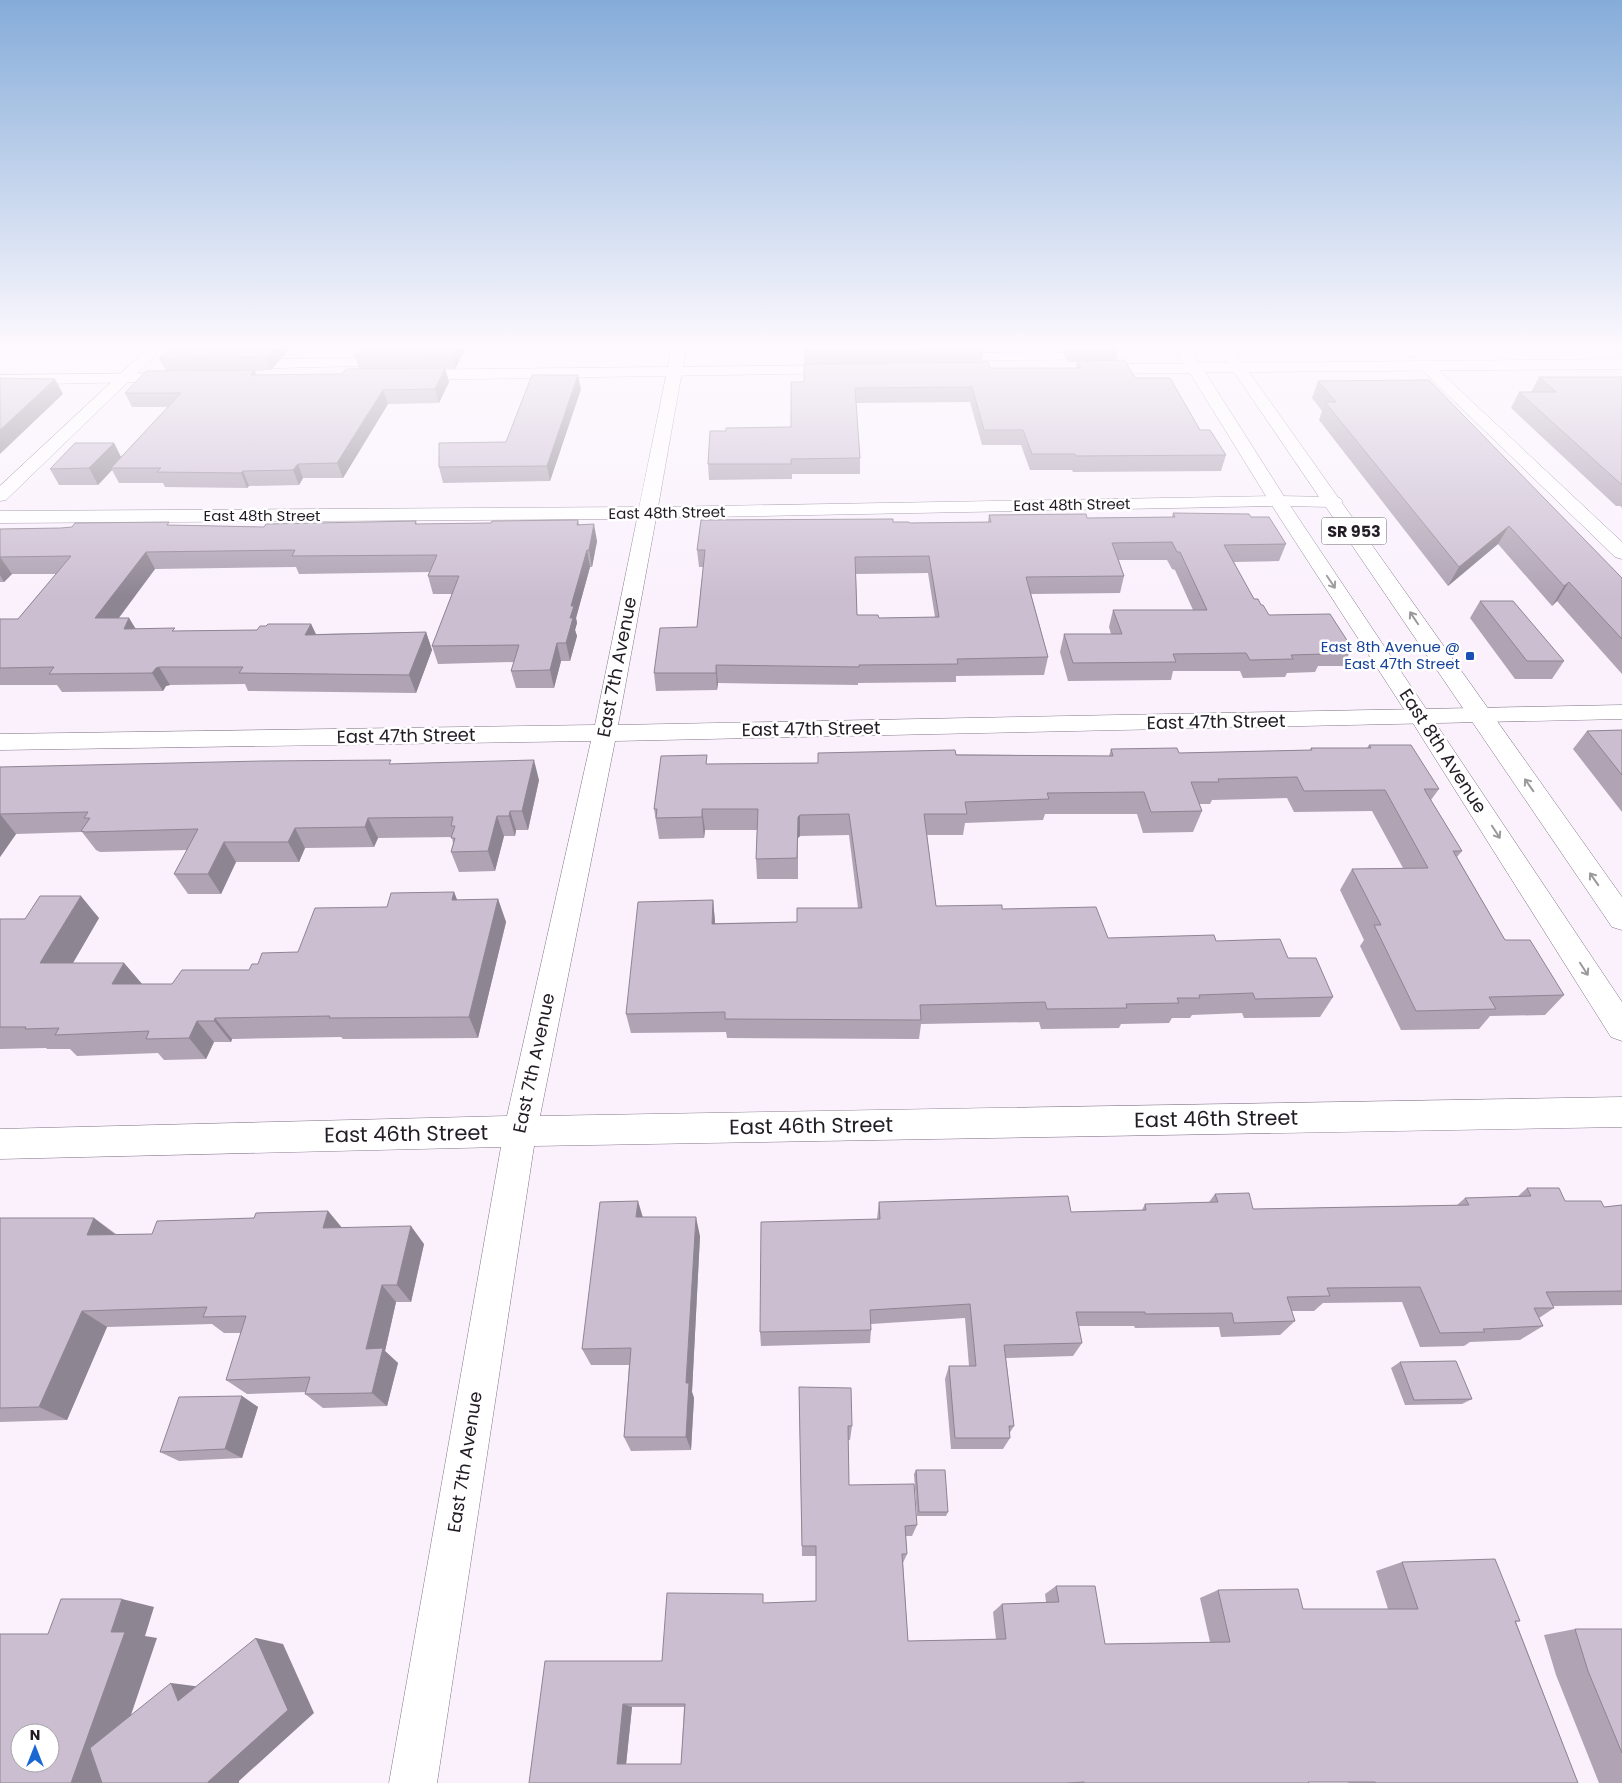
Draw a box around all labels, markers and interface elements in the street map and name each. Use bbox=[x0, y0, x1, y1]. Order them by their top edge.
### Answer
street label: East 48th Street bbox=[1013, 493, 1131, 516]
street label: East 48th Street bbox=[608, 501, 726, 524]
street label: East 48th Street bbox=[203, 505, 321, 526]
road number: SR 953 bbox=[1322, 518, 1386, 544]
one-way arrow bbox=[1326, 575, 1337, 589]
street label: East 7th Avenue bbox=[591, 595, 642, 739]
one-way arrow bbox=[1409, 611, 1419, 625]
place label: East 8th Avenue @ East 47th Street bbox=[1321, 636, 1460, 674]
marker: East 8th Avenue @ East 47th Street bbox=[1464, 650, 1476, 662]
street label: East 8th Avenue bbox=[1394, 684, 1493, 818]
street label: East 47th Street bbox=[1146, 708, 1286, 735]
street label: East 47th Street bbox=[741, 715, 881, 742]
street label: East 47th Street bbox=[336, 722, 476, 749]
one-way arrow bbox=[1524, 778, 1534, 792]
one-way arrow bbox=[1491, 825, 1501, 839]
one-way arrow bbox=[1589, 872, 1599, 886]
one-way arrow bbox=[1579, 962, 1589, 976]
street label: East 7th Avenue bbox=[506, 991, 561, 1135]
street label: East 46th Street bbox=[1134, 1103, 1298, 1134]
street label: East 46th Street bbox=[729, 1110, 893, 1141]
street label: East 46th Street bbox=[324, 1118, 488, 1149]
street label: East 7th Avenue bbox=[441, 1390, 488, 1534]
north arrow bbox=[10, 1723, 60, 1773]
text: N bbox=[30, 1725, 40, 1745]

